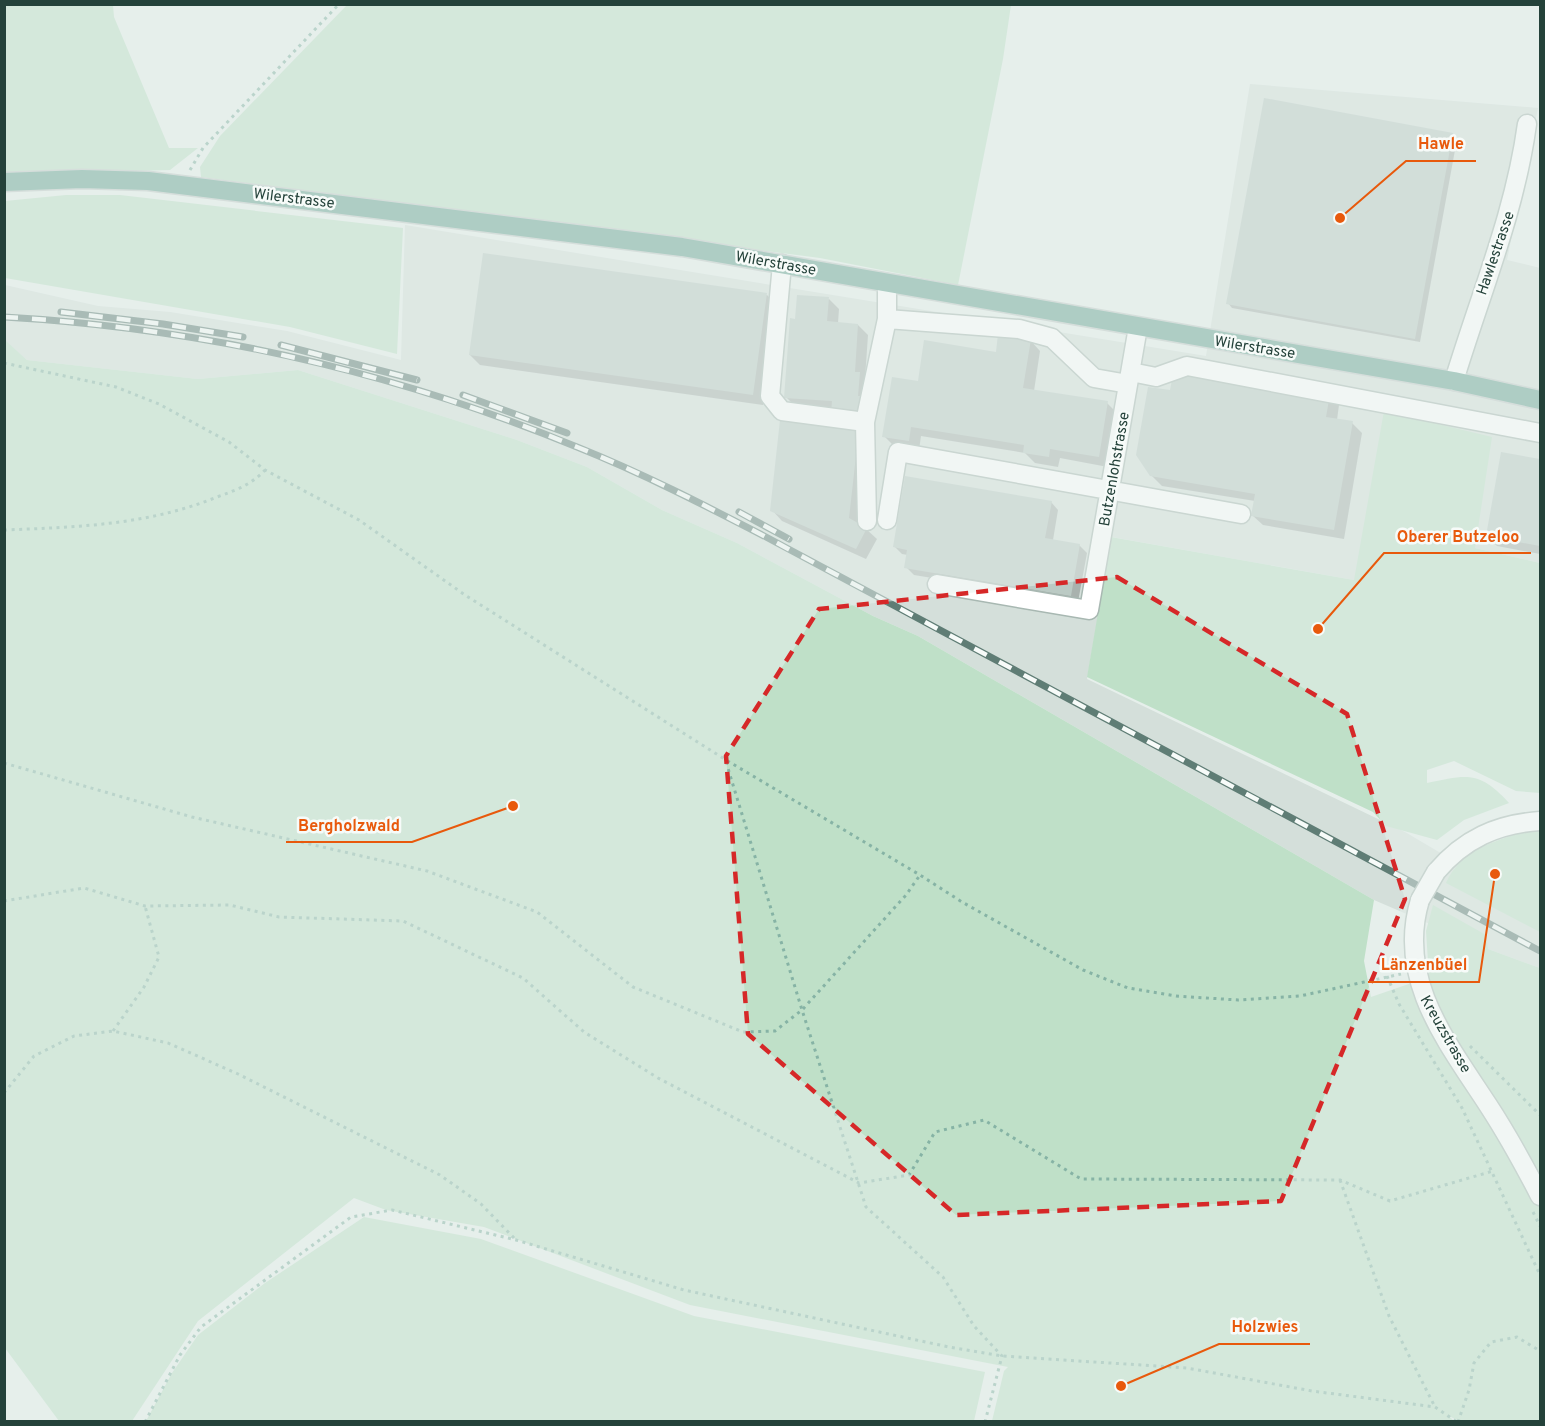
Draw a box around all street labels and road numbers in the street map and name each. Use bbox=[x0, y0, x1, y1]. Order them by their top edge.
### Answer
street label: Wilerstrasse bbox=[252, 185, 335, 214]
street label: Hawlestrasse bbox=[1473, 209, 1520, 298]
street label: Wilerstrasse bbox=[734, 248, 818, 281]
street label: Wilerstrasse bbox=[1213, 333, 1297, 364]
street label: Butzenlohstrasse bbox=[1096, 410, 1135, 528]
street label: Kreuzstrasse bbox=[1415, 992, 1475, 1077]

